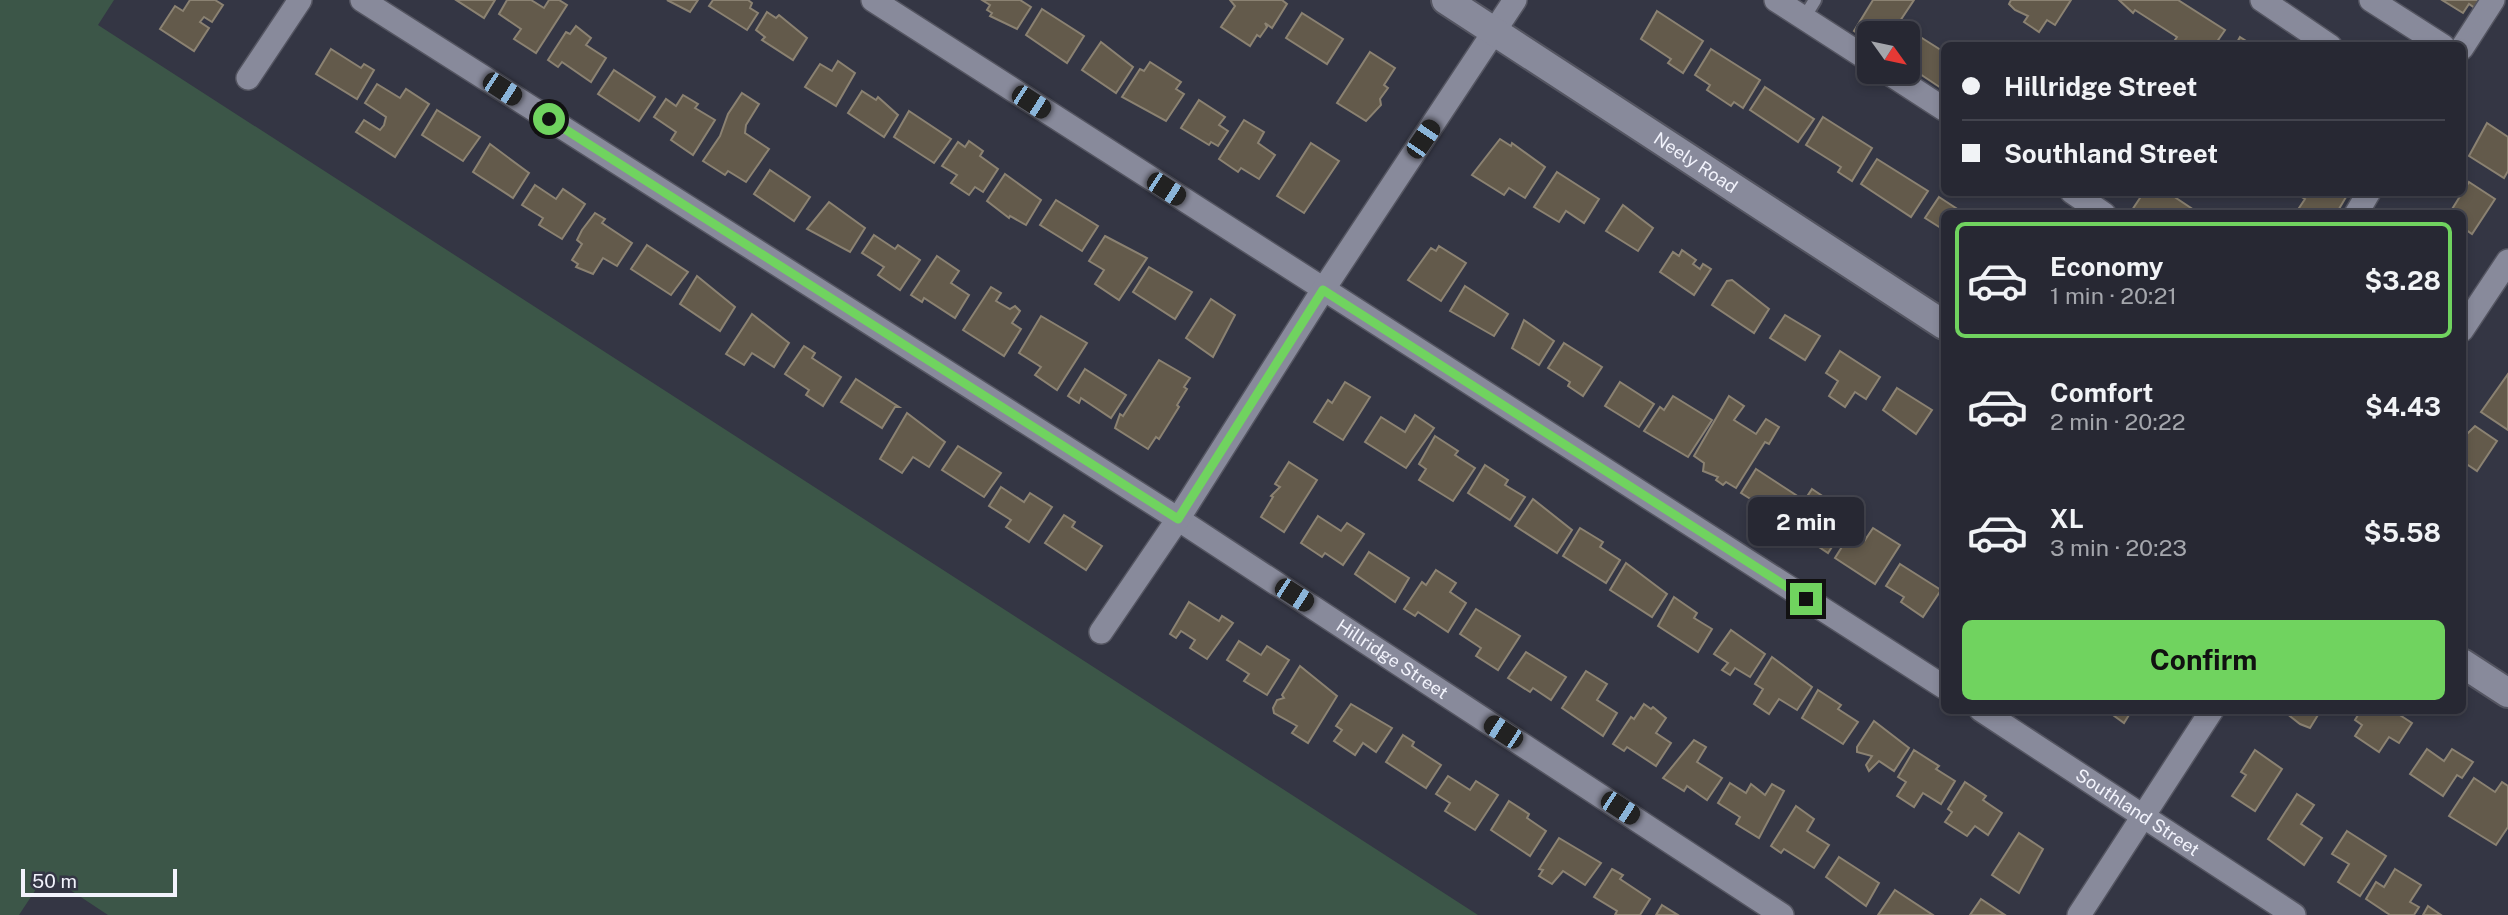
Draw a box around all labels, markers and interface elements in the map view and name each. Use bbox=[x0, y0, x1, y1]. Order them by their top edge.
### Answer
north arrow bbox=[1857, 21, 1920, 84]
map controls bbox=[1857, 21, 1920, 84]
car bbox=[479, 69, 526, 109]
text: Hillridge Street bbox=[2004, 71, 2197, 102]
car bbox=[1008, 82, 1055, 122]
route start bbox=[533, 103, 565, 135]
car bbox=[1403, 116, 1444, 162]
street label: Neely Road bbox=[1650, 128, 1742, 197]
text: Southland Street bbox=[2004, 138, 2218, 169]
car bbox=[1143, 169, 1190, 209]
icon: car bbox=[1966, 249, 2029, 312]
text: Economy bbox=[2050, 251, 2163, 282]
text: $3.28 bbox=[2365, 265, 2441, 296]
text: 1 min · 20:21 bbox=[2050, 282, 2177, 309]
icon: car bbox=[1966, 375, 2029, 438]
text: Comfort bbox=[2050, 377, 2153, 408]
text: $4.43 bbox=[2365, 391, 2441, 422]
text: 2 min · 20:22 bbox=[2050, 408, 2185, 435]
callout: 2 min bbox=[1748, 498, 1864, 546]
icon: car bbox=[1966, 501, 2029, 564]
text: XL bbox=[2050, 503, 2084, 534]
text: 2 min bbox=[1776, 508, 1836, 535]
text: $5.58 bbox=[2364, 517, 2441, 548]
text: 3 min · 20:23 bbox=[2050, 534, 2187, 561]
car bbox=[1271, 575, 1318, 615]
route end bbox=[1790, 583, 1822, 615]
street label: Hillridge Street bbox=[1333, 615, 1452, 703]
button: Confirm bbox=[1962, 620, 2445, 700]
car bbox=[1480, 712, 1527, 752]
street label: Southland Street bbox=[2072, 764, 2204, 860]
car bbox=[1597, 788, 1644, 828]
scale bar bbox=[21, 866, 177, 898]
text: 50 m bbox=[32, 870, 77, 892]

